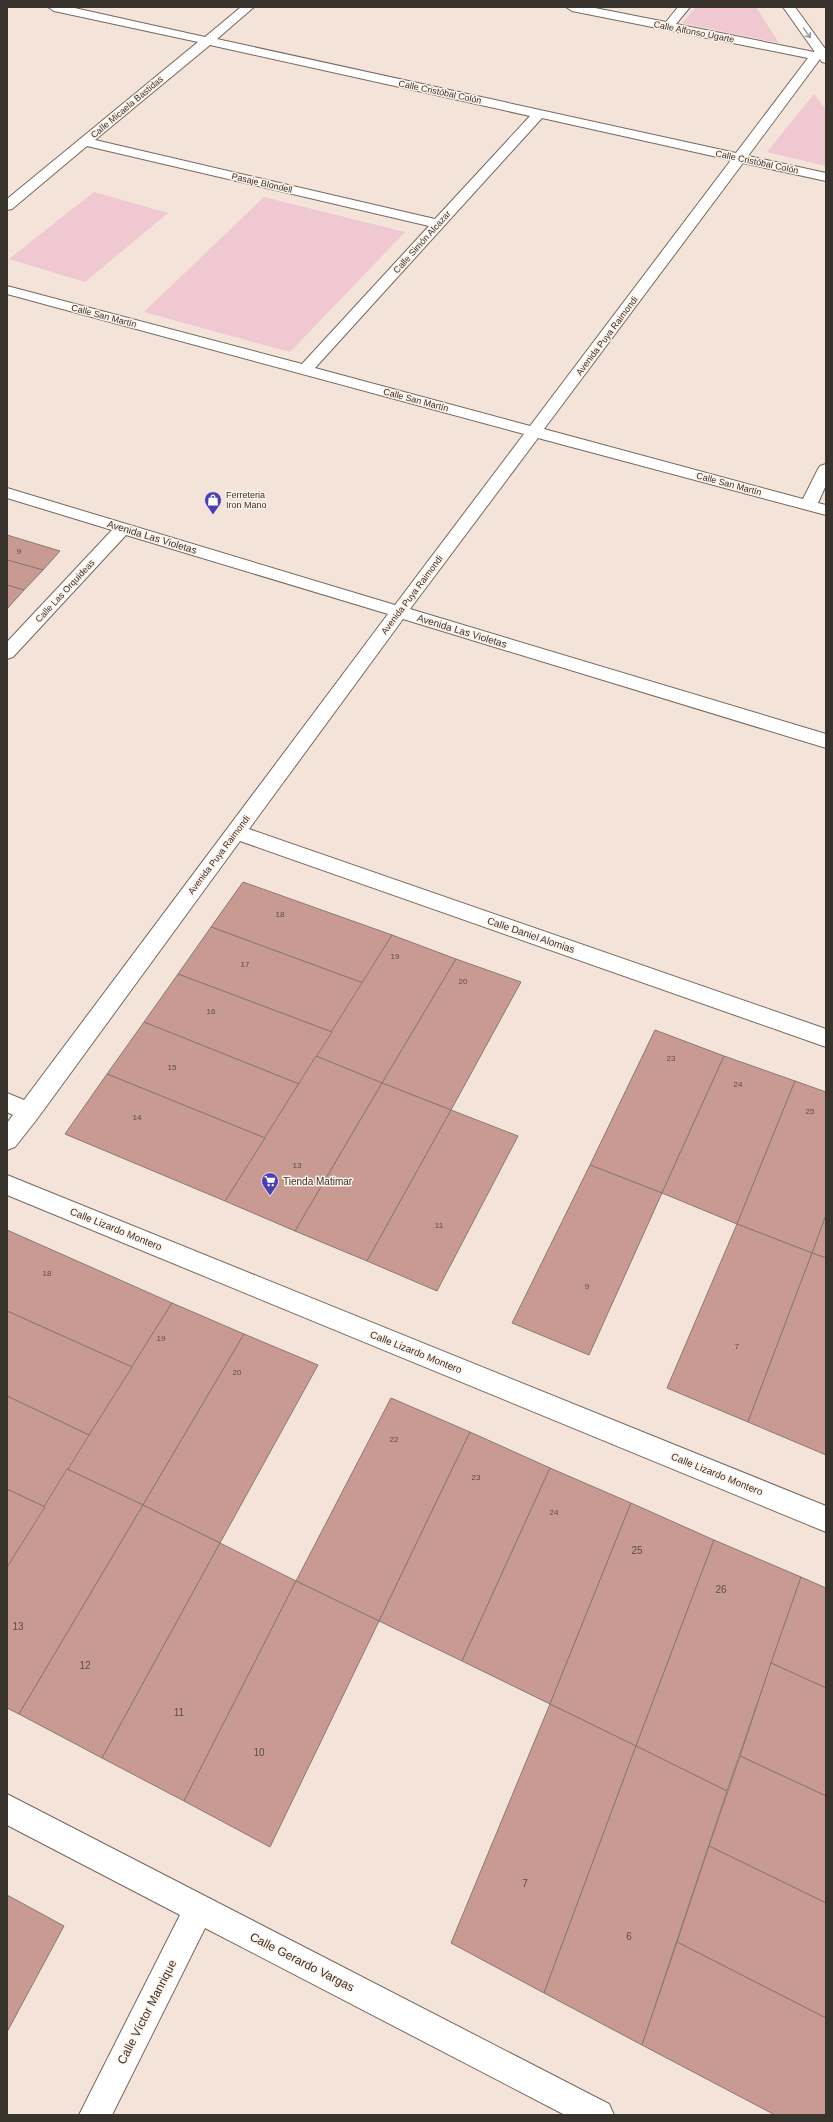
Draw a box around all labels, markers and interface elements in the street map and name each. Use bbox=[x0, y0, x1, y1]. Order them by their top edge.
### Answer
street label: Calle Alfonso Ugarte bbox=[653, 19, 735, 45]
one-way arrow bbox=[803, 27, 812, 38]
street label: Calle Micaela Bastidas bbox=[89, 74, 165, 140]
street label: Calle Cristóbal Colón bbox=[398, 78, 482, 106]
street label: Calle Cristóbal Colón bbox=[715, 148, 799, 176]
street label: Pasaje Blondell bbox=[231, 171, 293, 195]
street label: Calle Simón Alcazar bbox=[391, 209, 453, 275]
street label: Avenida Puya Raimondi bbox=[574, 295, 640, 377]
street label: Calle San Martín bbox=[70, 302, 138, 330]
street label: Calle San Martín bbox=[382, 386, 450, 414]
street label: Calle San Martín bbox=[695, 470, 763, 498]
shop icon: Ferreteria Iron Mano bbox=[203, 490, 223, 515]
place label: Ferreteria Iron Mano bbox=[226, 490, 267, 510]
street label: Avenida Las Violetas bbox=[106, 518, 198, 556]
house number: 9 bbox=[17, 547, 22, 556]
street label: Avenida Puya Raimondi bbox=[379, 554, 445, 636]
street label: Calle Las Orquídeas bbox=[33, 557, 97, 624]
street label: Avenida Las Violetas bbox=[416, 612, 508, 650]
street label: Avenida Puya Raimondi bbox=[186, 814, 252, 896]
house number: 18 bbox=[276, 910, 285, 919]
street label: Calle Daniel Alomias bbox=[486, 915, 576, 955]
house number: 19 bbox=[391, 952, 400, 961]
house number: 17 bbox=[241, 960, 250, 969]
house number: 20 bbox=[459, 977, 468, 986]
house number: 16 bbox=[207, 1007, 216, 1016]
house number: 23 bbox=[667, 1054, 676, 1063]
house number: 15 bbox=[168, 1063, 177, 1072]
house number: 24 bbox=[734, 1080, 743, 1089]
house number: 25 bbox=[806, 1107, 815, 1116]
house number: 14 bbox=[133, 1113, 142, 1122]
house number: 13 bbox=[293, 1161, 302, 1170]
supermarket icon: Tienda Matimar bbox=[260, 1171, 280, 1196]
place label: Tienda Matimar bbox=[283, 1176, 353, 1187]
street label: Calle Lizardo Montero bbox=[69, 1206, 164, 1253]
house number: 11 bbox=[435, 1221, 444, 1230]
house number: 18 bbox=[43, 1269, 52, 1278]
house number: 9 bbox=[585, 1282, 590, 1291]
street label: Calle Lizardo Montero bbox=[369, 1329, 464, 1376]
house number: 19 bbox=[157, 1334, 166, 1343]
house number: 7 bbox=[735, 1342, 740, 1351]
house number: 20 bbox=[233, 1368, 242, 1377]
house number: 22 bbox=[390, 1435, 399, 1444]
street label: Calle Lizardo Montero bbox=[670, 1451, 765, 1498]
house number: 23 bbox=[472, 1473, 481, 1482]
house number: 24 bbox=[550, 1508, 559, 1517]
house number: 25 bbox=[631, 1545, 643, 1556]
house number: 26 bbox=[715, 1584, 727, 1595]
house number: 13 bbox=[12, 1621, 24, 1632]
house number: 12 bbox=[79, 1660, 91, 1671]
house number: 11 bbox=[174, 1707, 185, 1718]
house number: 10 bbox=[253, 1747, 265, 1758]
house number: 7 bbox=[522, 1878, 528, 1889]
street label: Calle Gerardo Vargas bbox=[248, 1930, 356, 1994]
house number: 6 bbox=[626, 1931, 632, 1942]
street label: Calle Víctor Manrique bbox=[115, 1957, 180, 2067]

